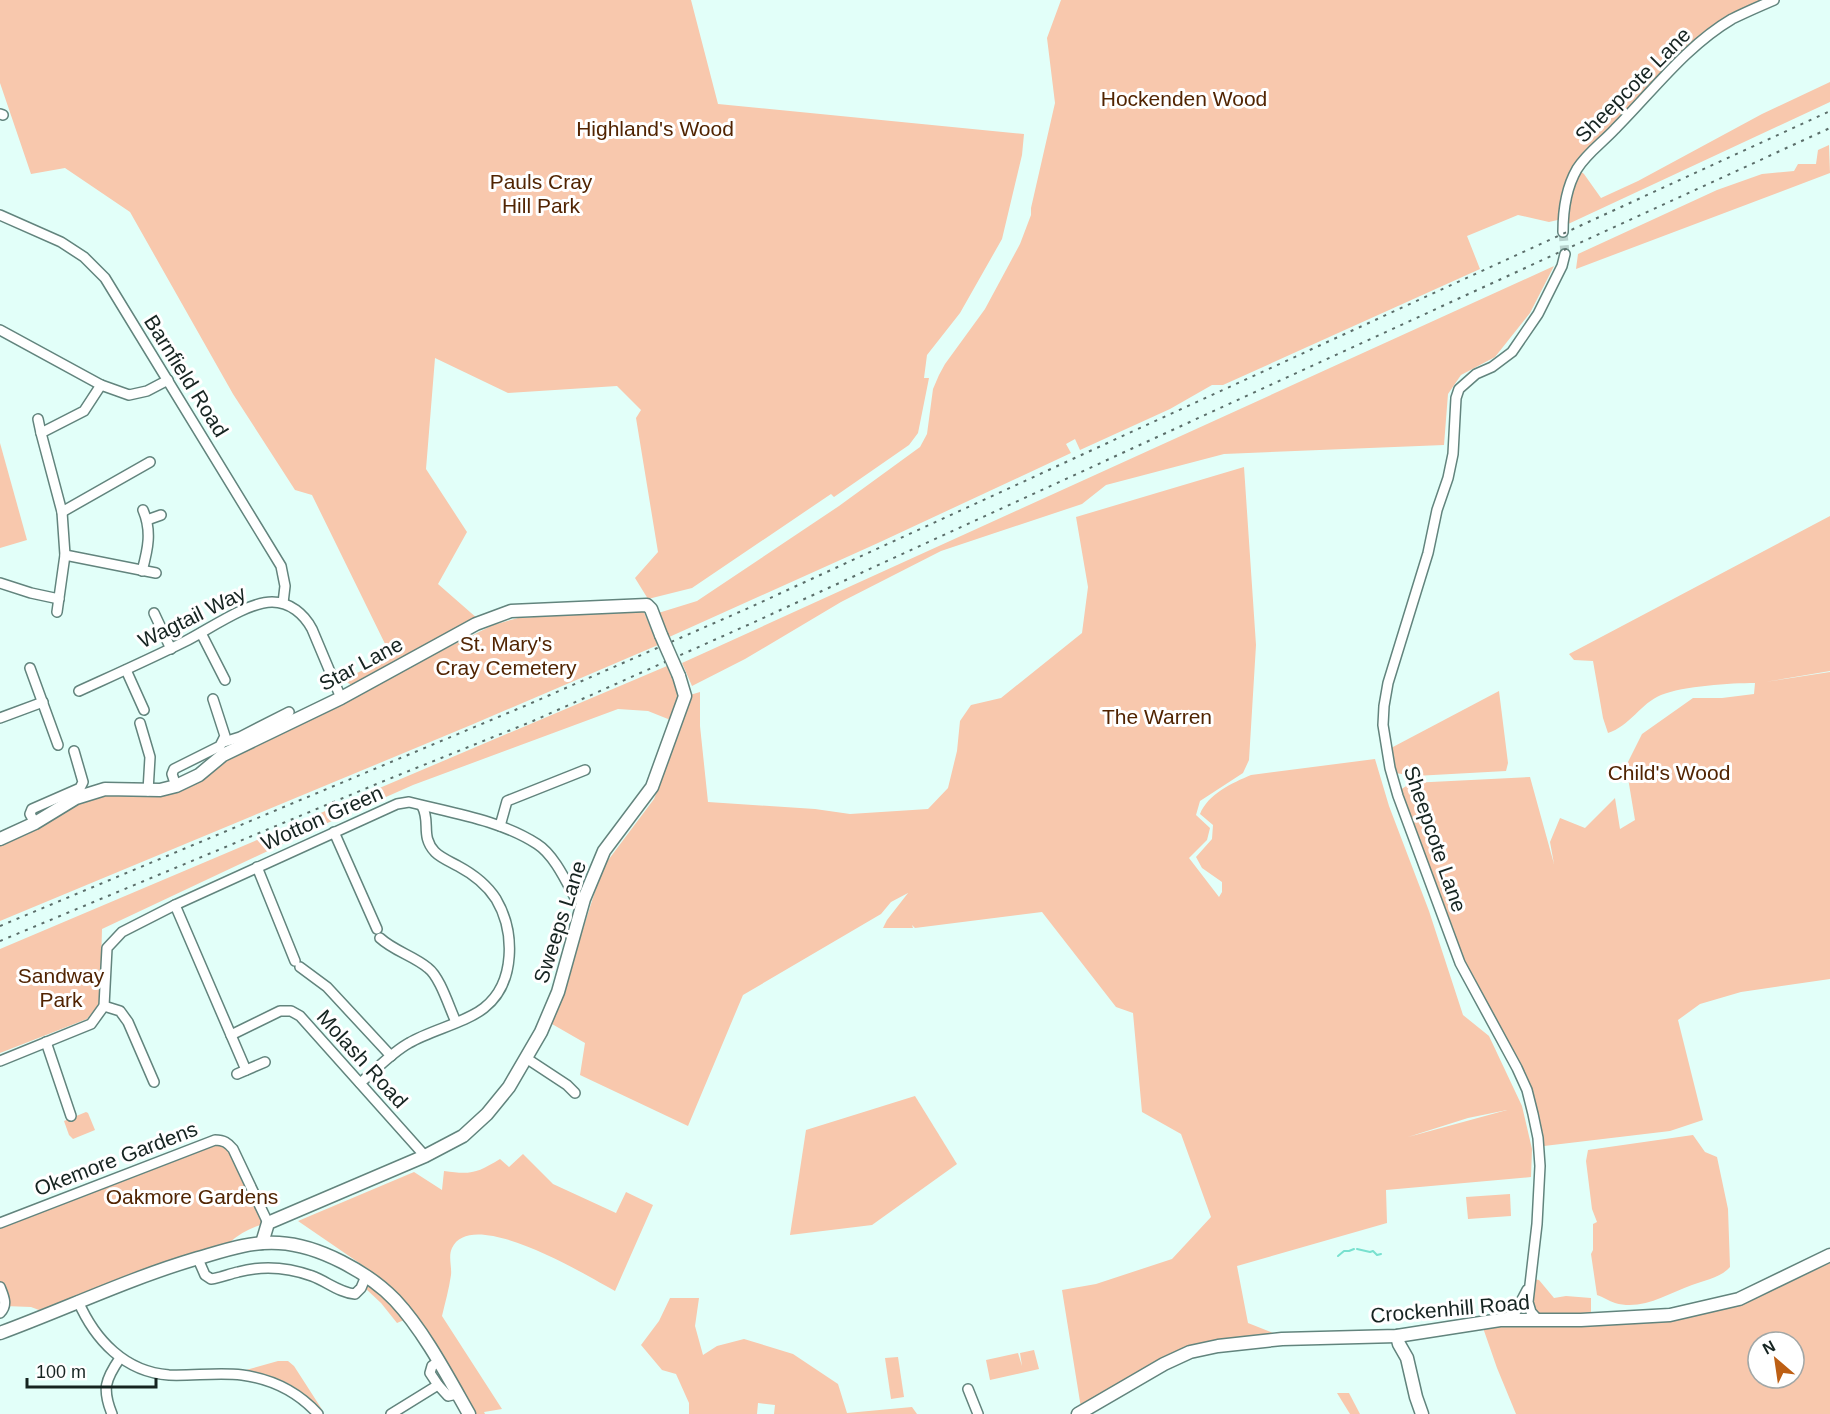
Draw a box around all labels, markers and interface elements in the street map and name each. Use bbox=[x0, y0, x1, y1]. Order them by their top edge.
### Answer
street label: Sheepcote Lane bbox=[1570, 22, 1695, 147]
park label: Hockenden Wood bbox=[1101, 87, 1267, 110]
park label: Highland's Wood bbox=[576, 117, 734, 140]
park label: Pauls Cray Hill Park bbox=[490, 170, 593, 217]
street label: Barnfield Road bbox=[140, 311, 233, 441]
street label: Wagtail Way bbox=[134, 581, 250, 652]
street label: Star Lane bbox=[315, 632, 406, 695]
park label: St. Mary's Cray Cemetery bbox=[435, 632, 577, 679]
park label: The Warren bbox=[1102, 705, 1212, 728]
park label: Child's Wood bbox=[1608, 761, 1730, 784]
street label: Sheepcote Lane bbox=[1400, 763, 1471, 915]
street label: Wotton Green bbox=[258, 781, 386, 855]
street label: Sweeps Lane bbox=[529, 858, 590, 986]
park label: Sandway Park bbox=[18, 964, 105, 1011]
street label: Molash Road bbox=[312, 1005, 412, 1112]
street label: Okemore Gardens bbox=[31, 1117, 201, 1200]
park label: Oakmore Gardens bbox=[106, 1185, 278, 1208]
street label: Crockenhill Road bbox=[1369, 1290, 1531, 1327]
north arrow bbox=[1746, 1330, 1806, 1390]
text: N bbox=[1760, 1337, 1778, 1358]
scale bar bbox=[27, 1351, 156, 1389]
text: 100 m bbox=[36, 1362, 86, 1382]

